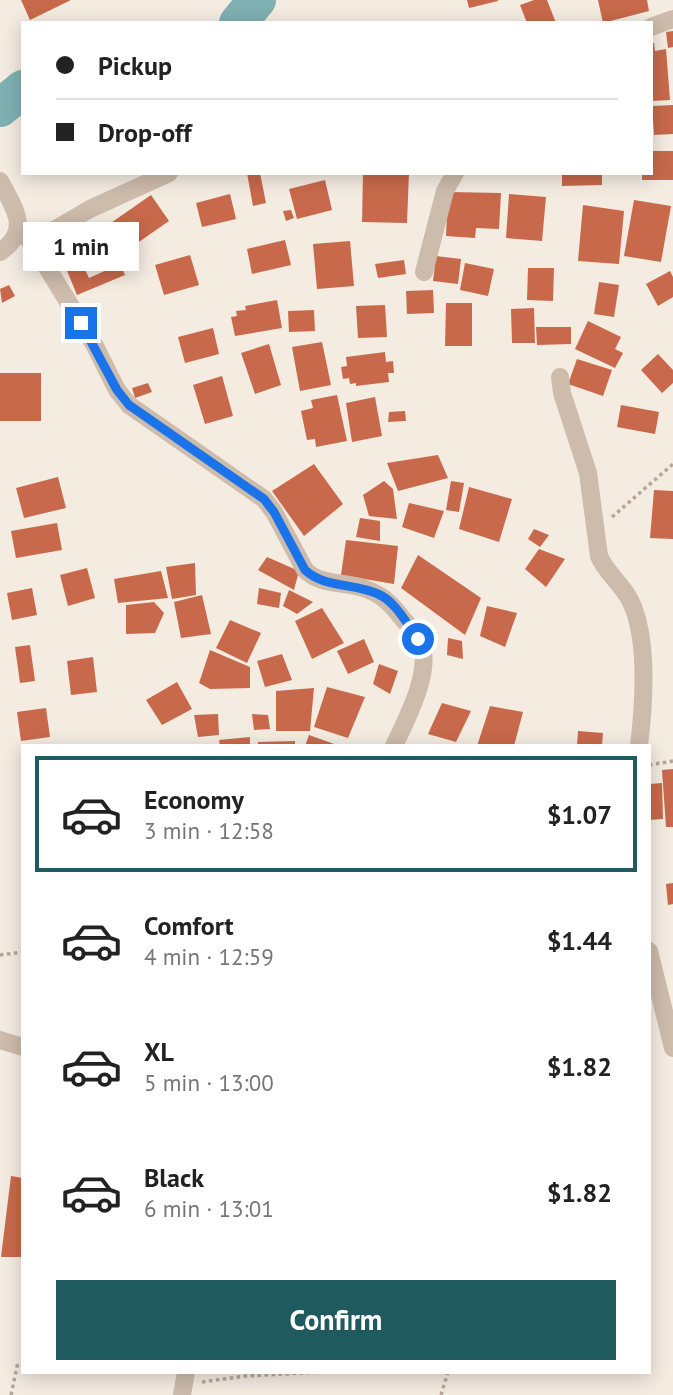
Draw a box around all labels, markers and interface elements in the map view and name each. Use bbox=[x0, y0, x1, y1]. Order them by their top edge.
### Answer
text: Pickup bbox=[98, 49, 172, 82]
text: Drop-off bbox=[98, 116, 192, 149]
callout: 1 min bbox=[23, 222, 139, 270]
text: 1 min bbox=[53, 232, 109, 261]
route end bbox=[65, 307, 97, 339]
route start bbox=[402, 623, 434, 655]
icon: car bbox=[60, 783, 123, 846]
text: Economy bbox=[144, 783, 244, 816]
text: $1.07 bbox=[547, 798, 612, 831]
text: 3 min · 12:58 bbox=[144, 816, 274, 845]
icon: car bbox=[60, 909, 123, 972]
text: Comfort bbox=[144, 909, 234, 942]
text: $1.44 bbox=[547, 924, 612, 957]
text: 4 min · 12:59 bbox=[144, 942, 274, 971]
icon: car bbox=[60, 1035, 123, 1098]
text: XL bbox=[144, 1035, 174, 1068]
text: $1.82 bbox=[547, 1050, 612, 1083]
text: 5 min · 13:00 bbox=[144, 1068, 274, 1097]
icon: car bbox=[60, 1161, 123, 1224]
text: Black bbox=[144, 1161, 204, 1194]
text: $1.82 bbox=[547, 1176, 612, 1209]
text: 6 min · 13:01 bbox=[144, 1194, 274, 1223]
button: Confirm bbox=[56, 1280, 616, 1360]

